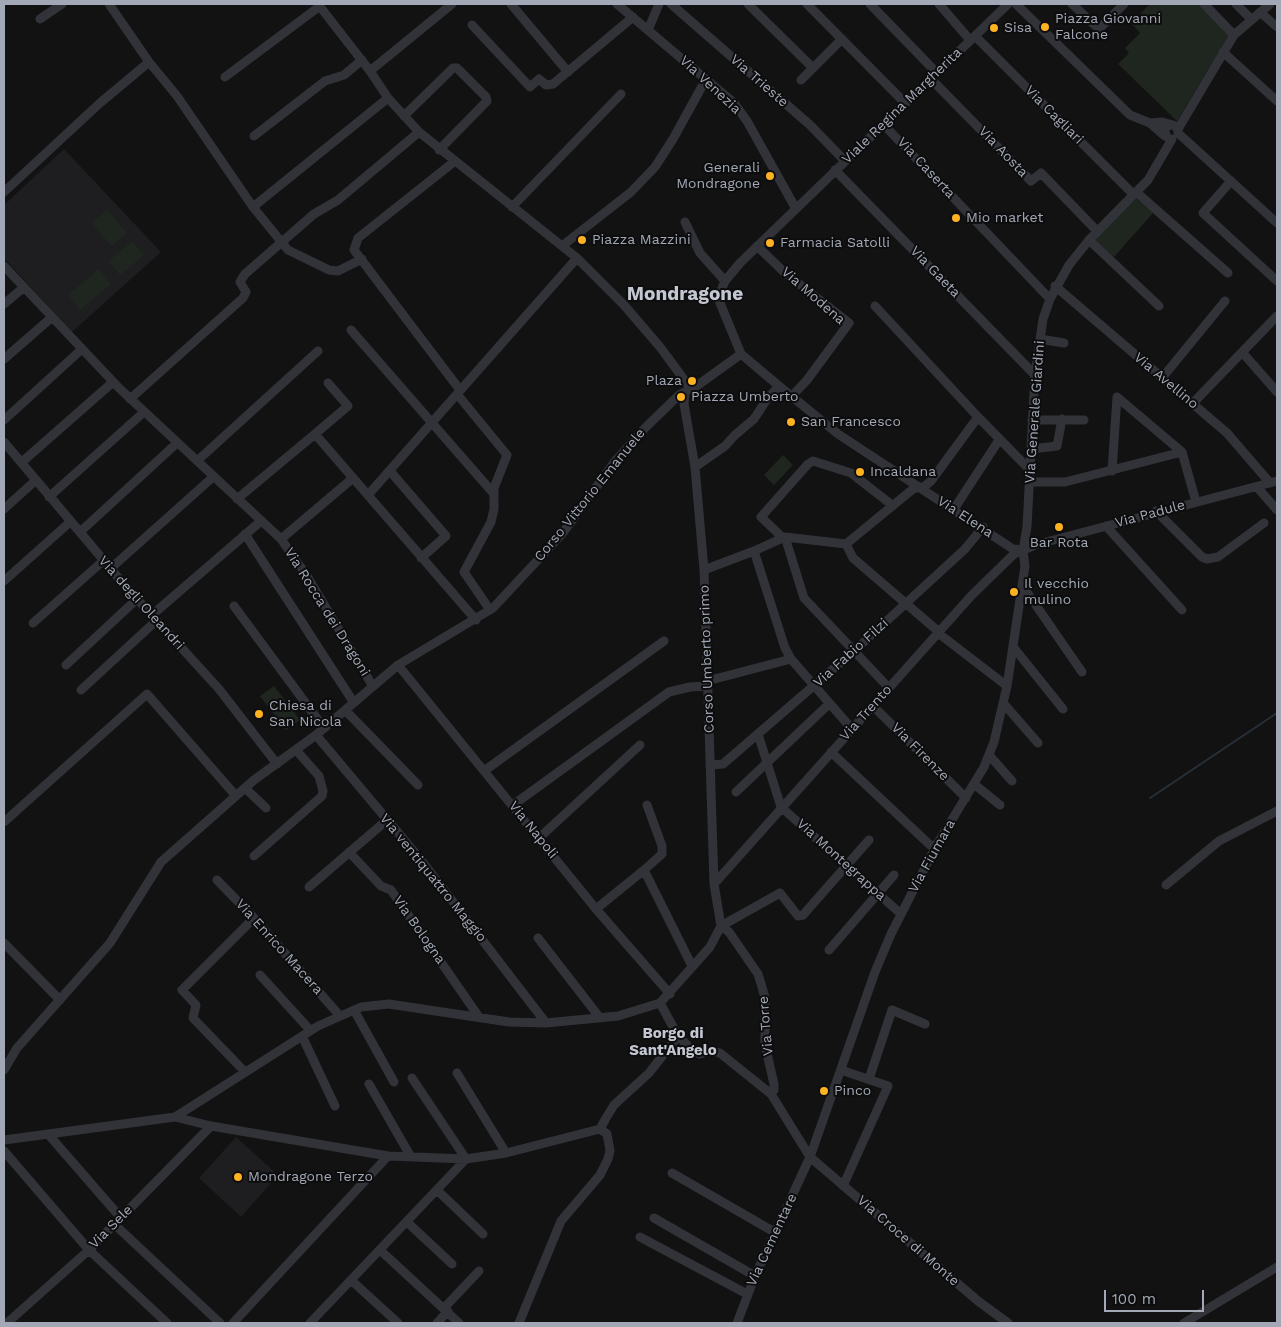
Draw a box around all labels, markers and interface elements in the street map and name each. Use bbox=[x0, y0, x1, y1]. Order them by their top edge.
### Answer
place label: Piazza Giovanni Falcone bbox=[1055, 11, 1161, 44]
place label: Sisa bbox=[1004, 20, 1032, 36]
marker: Piazza Giovanni Falcone bbox=[1039, 21, 1051, 33]
marker: Sisa bbox=[988, 22, 1000, 34]
street label: Viale Regina Margherita bbox=[839, 44, 965, 168]
street label: Via Trieste bbox=[726, 51, 792, 111]
street label: Via Venezia bbox=[676, 52, 744, 118]
street label: Via Cagliari bbox=[1021, 82, 1087, 148]
street label: Via Aosta bbox=[975, 123, 1031, 181]
street label: Via Caserta bbox=[893, 134, 959, 202]
place label: Generali Mondragone bbox=[676, 160, 760, 192]
marker: Generali Mondragone bbox=[764, 170, 776, 182]
place label: Mio market bbox=[966, 210, 1043, 226]
marker: Mio market bbox=[950, 212, 962, 224]
place label: Piazza Mazzini bbox=[592, 232, 691, 248]
marker: Piazza Mazzini bbox=[576, 234, 588, 246]
place label: Farmacia Satolli bbox=[780, 235, 890, 251]
marker: Farmacia Satolli bbox=[764, 237, 776, 249]
street label: Via Gaeta bbox=[906, 243, 964, 301]
street label: Via Modena bbox=[778, 264, 848, 328]
district label: Mondragone bbox=[627, 283, 743, 305]
street label: Via Generale Giardini bbox=[1022, 340, 1048, 484]
street label: Via Avellino bbox=[1130, 349, 1202, 413]
place label: Plaza bbox=[646, 373, 682, 389]
marker: Plaza bbox=[686, 375, 698, 387]
place label: Piazza Umberto bbox=[691, 389, 798, 405]
marker: Piazza Umberto bbox=[675, 391, 687, 403]
place label: San Francesco bbox=[801, 414, 901, 430]
marker: San Francesco bbox=[785, 416, 797, 428]
street label: Corso Vittorio Emanuele bbox=[531, 425, 649, 565]
place label: Incaldana bbox=[870, 464, 936, 480]
marker: Incaldana bbox=[854, 466, 866, 478]
street label: Via Elena bbox=[934, 493, 996, 541]
street label: Via Padule bbox=[1113, 497, 1187, 531]
marker: Bar Rota bbox=[1053, 521, 1065, 533]
place label: Bar Rota bbox=[1030, 535, 1088, 551]
street label: Via Rocca dei Dragoni bbox=[281, 545, 373, 679]
street label: Via degli Oleandri bbox=[95, 553, 187, 653]
place label: Il vecchio mulino bbox=[1024, 576, 1089, 608]
street label: Corso Umberto primo bbox=[696, 585, 718, 733]
marker: Il vecchio mulino bbox=[1008, 586, 1020, 598]
street label: Via Fabio Filzi bbox=[810, 615, 892, 691]
street label: Via Trento bbox=[837, 682, 895, 744]
place label: Chiesa di San Nicola bbox=[269, 698, 342, 730]
marker: Chiesa di San Nicola bbox=[253, 708, 265, 720]
street label: Via Firenze bbox=[887, 719, 953, 785]
street label: Via Napoli bbox=[505, 798, 561, 862]
street label: Via ventiquattro Maggio bbox=[376, 810, 490, 946]
street label: Via Montegrappa bbox=[793, 815, 889, 905]
street label: Via Fiumara bbox=[905, 816, 959, 896]
street label: Via Bologna bbox=[389, 893, 449, 967]
street label: Via Enrico Macera bbox=[232, 896, 326, 998]
street label: Via Torre bbox=[755, 995, 777, 1057]
district label: Borgo di Sant'Angelo bbox=[629, 1025, 717, 1060]
place label: Pinco bbox=[834, 1083, 871, 1099]
marker: Pinco bbox=[818, 1085, 830, 1097]
place label: Mondragone Terzo bbox=[248, 1169, 373, 1185]
marker: Mondragone Terzo bbox=[232, 1171, 244, 1183]
street label: Via Cementare bbox=[743, 1191, 801, 1289]
street label: Via Croce di Monte bbox=[854, 1192, 962, 1290]
street label: Via Sele bbox=[86, 1202, 136, 1252]
scale bar bbox=[1106, 1280, 1206, 1312]
text: 100 m bbox=[1112, 1290, 1156, 1308]

